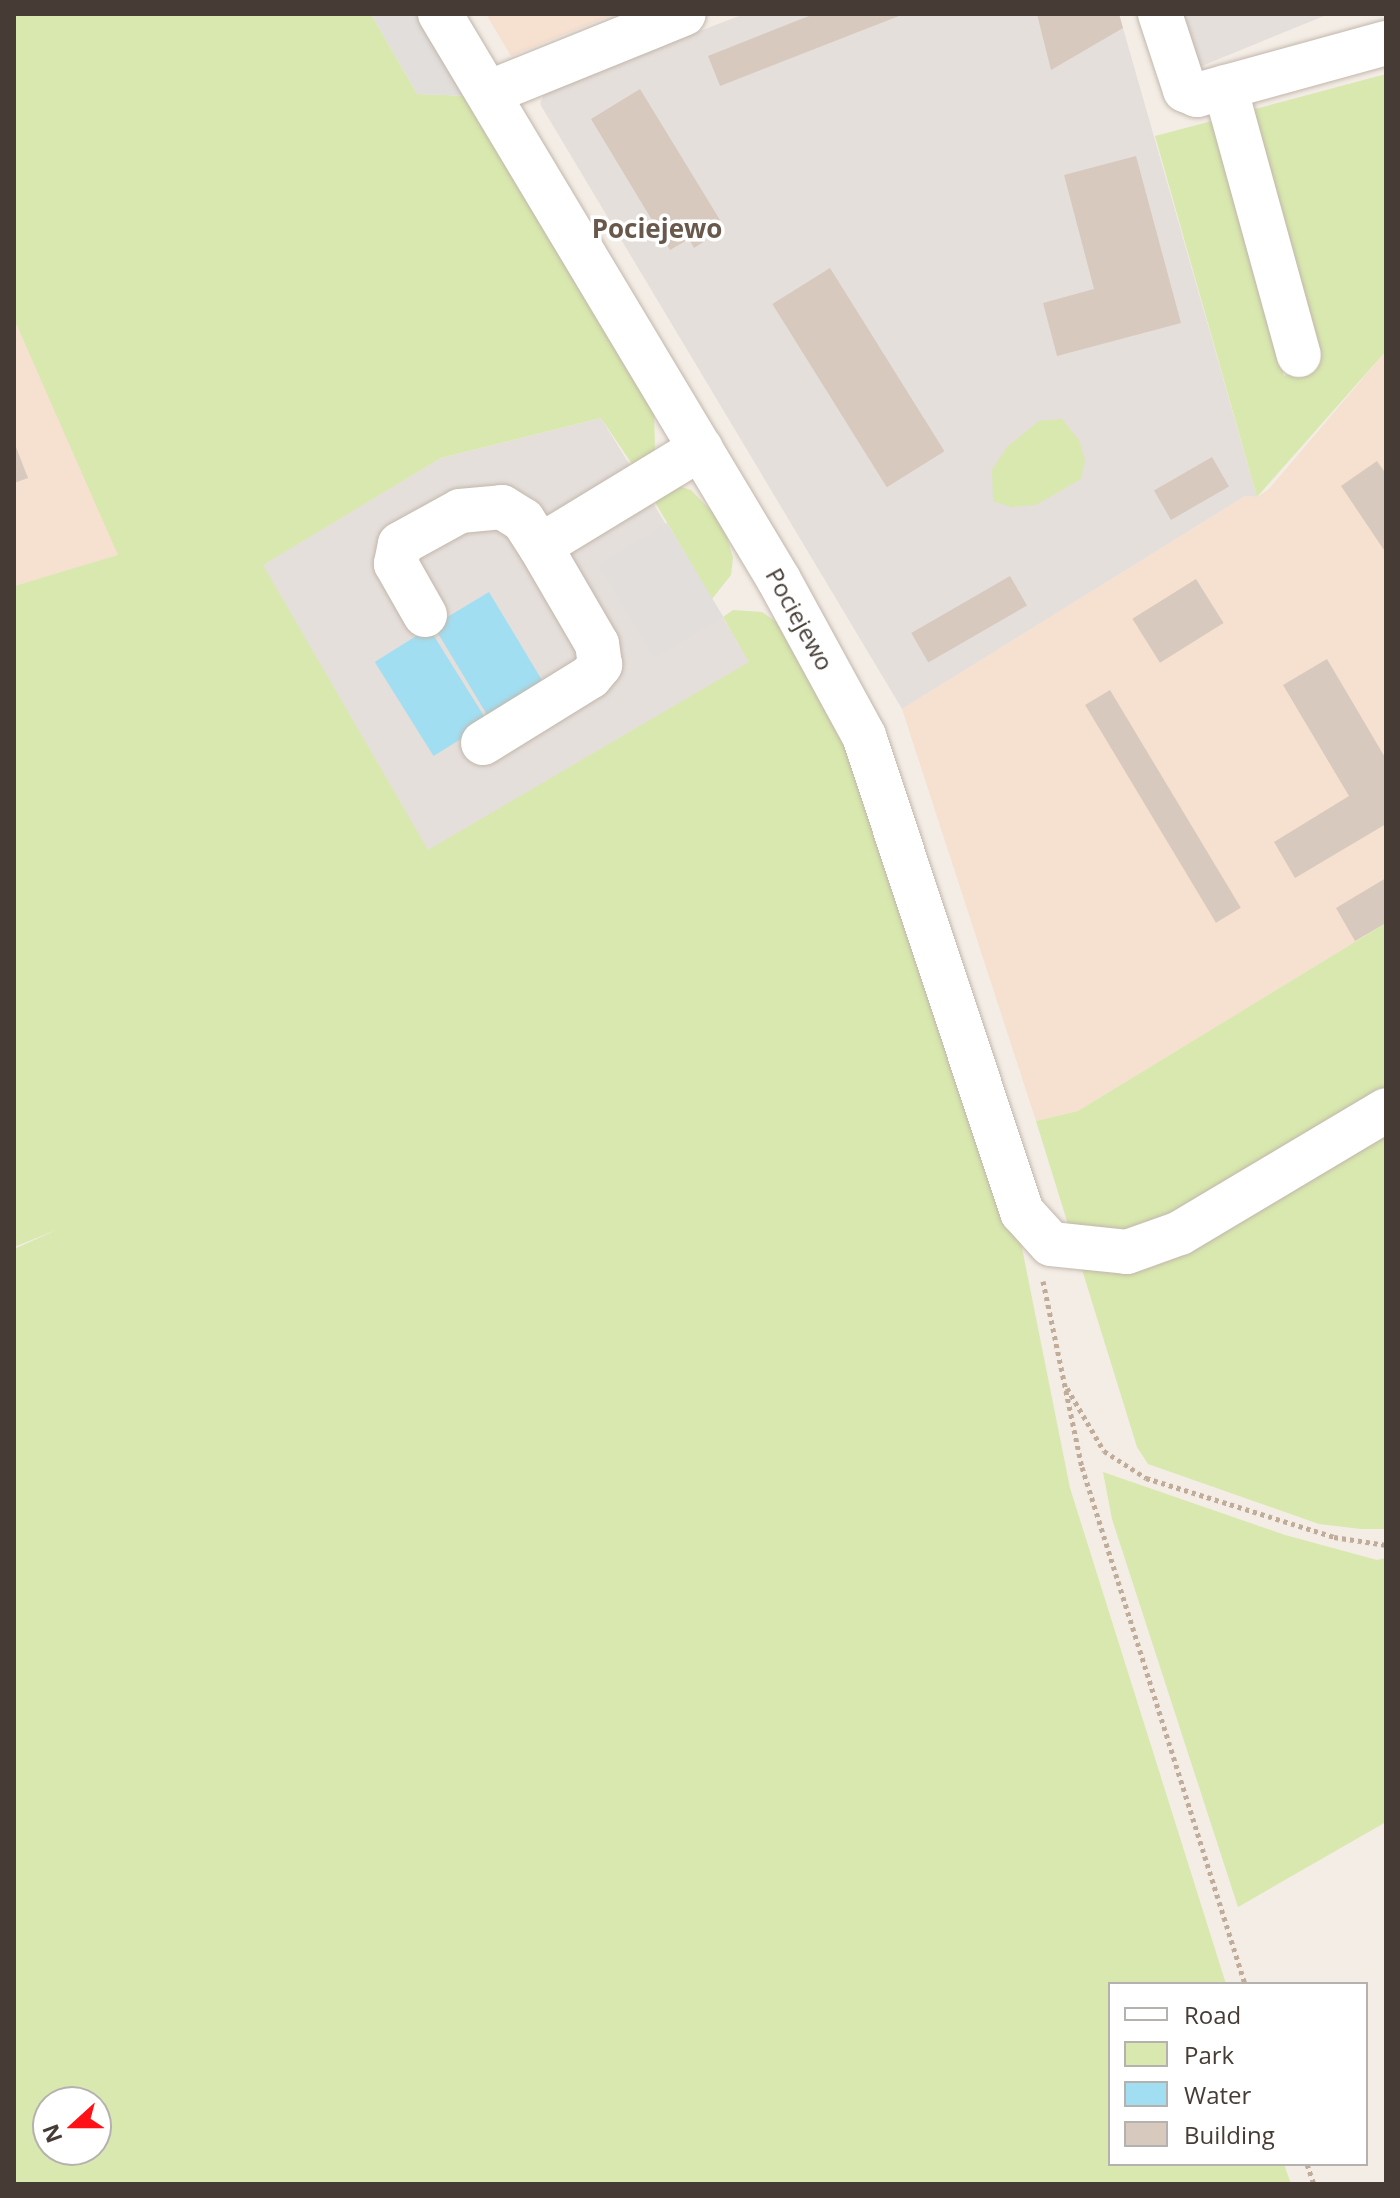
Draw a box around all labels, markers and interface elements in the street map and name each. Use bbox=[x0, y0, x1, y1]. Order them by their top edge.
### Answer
district label: Pociejewo bbox=[592, 213, 722, 245]
street label: Pociejewo bbox=[760, 563, 840, 675]
legend bbox=[1108, 1982, 1368, 2166]
text: Road bbox=[1184, 1998, 1241, 2031]
text: Park bbox=[1184, 2038, 1234, 2071]
text: Water bbox=[1184, 2078, 1251, 2111]
north arrow bbox=[32, 2086, 112, 2166]
text: Building bbox=[1184, 2118, 1275, 2151]
text: N bbox=[34, 2120, 69, 2148]

